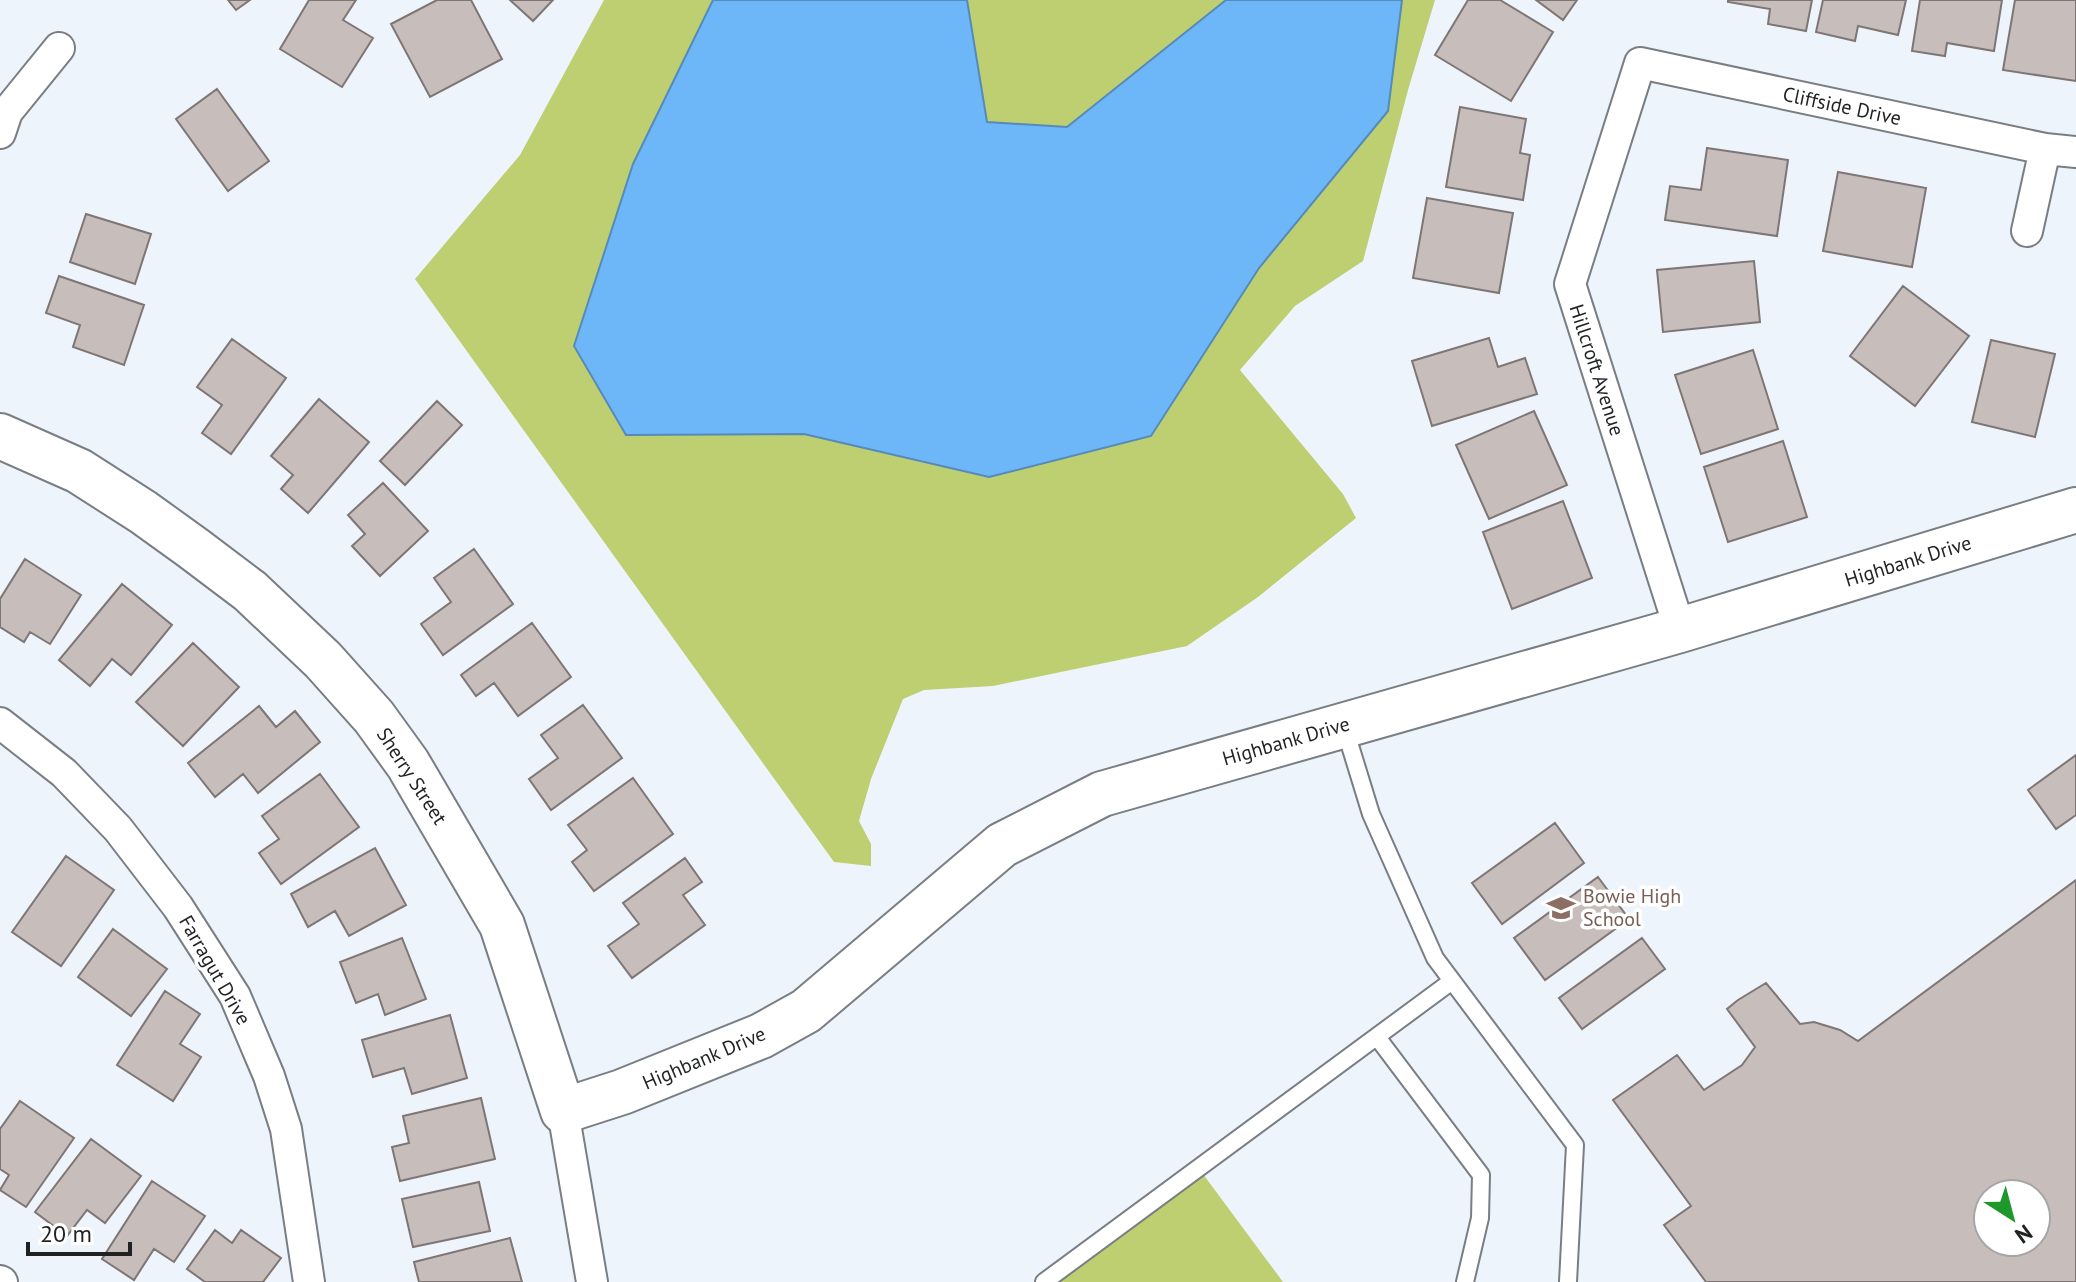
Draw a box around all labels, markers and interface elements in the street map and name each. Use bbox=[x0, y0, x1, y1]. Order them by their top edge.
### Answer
street label: Cliffside Drive bbox=[1780, 81, 1904, 131]
street label: Hillcroft Avenue bbox=[1564, 301, 1630, 439]
street label: Highbank Drive bbox=[1841, 529, 1975, 593]
street label: Highbank Drive bbox=[1219, 710, 1353, 772]
street label: Sherry Street bbox=[371, 723, 453, 830]
place label: Bowie High School bbox=[1583, 883, 1681, 932]
school or university icon: Bowie High School bbox=[1546, 893, 1576, 923]
street label: Farragut Drive bbox=[173, 911, 257, 1029]
street label: Highbank Drive bbox=[638, 1020, 770, 1096]
north arrow bbox=[1972, 1178, 2052, 1258]
scale bar bbox=[28, 1206, 130, 1256]
text: 20 m bbox=[40, 1218, 92, 1249]
text: N bbox=[2010, 1219, 2038, 1250]

